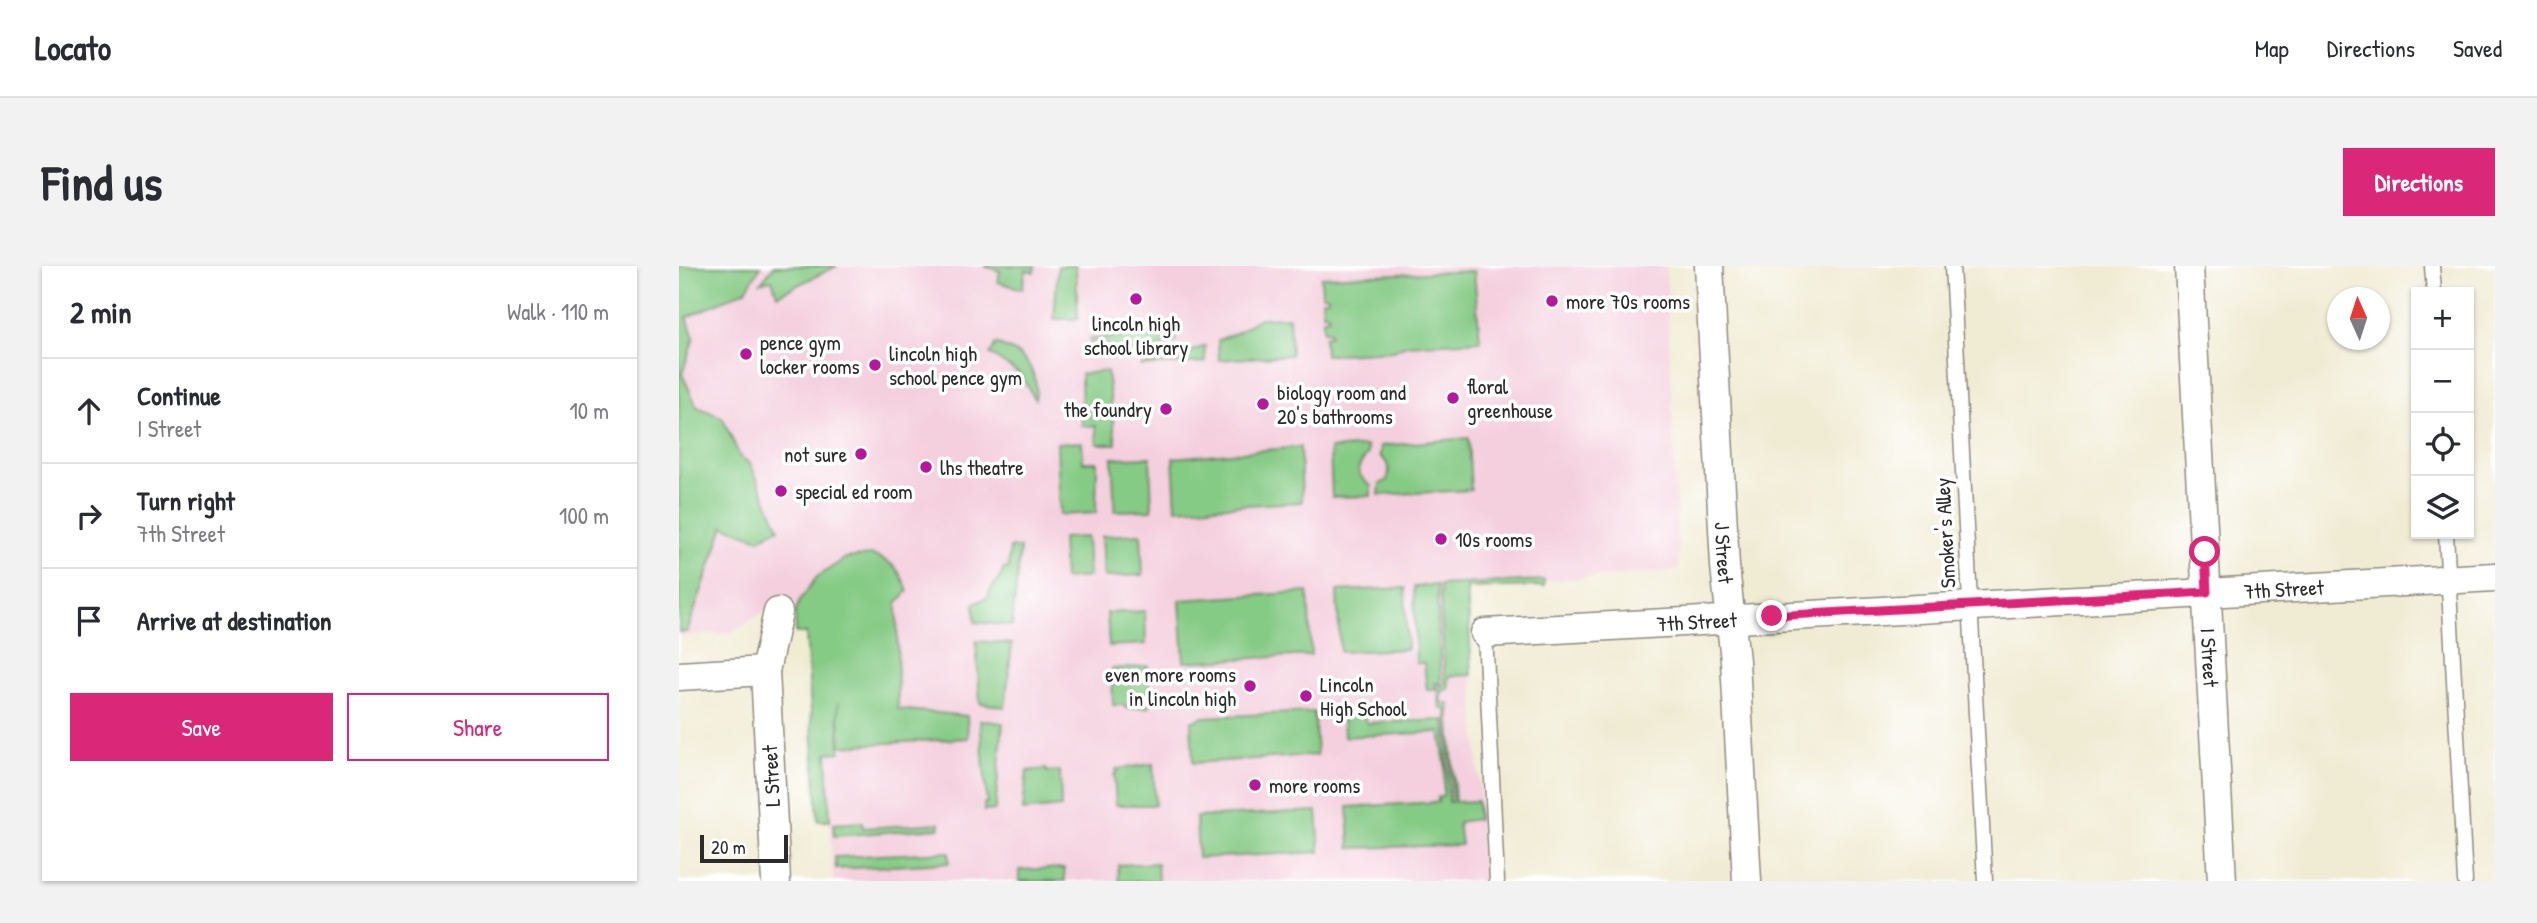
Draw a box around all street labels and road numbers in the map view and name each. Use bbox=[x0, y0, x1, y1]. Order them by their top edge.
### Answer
street label: Smoker's Alley bbox=[1928, 477, 1962, 589]
street label: J Street bbox=[1708, 521, 1741, 586]
street label: 7th Street bbox=[2243, 572, 2325, 605]
street label: 7th Street bbox=[1656, 605, 1738, 638]
street label: I Street bbox=[2194, 627, 2226, 688]
street label: L Street bbox=[755, 744, 787, 807]

